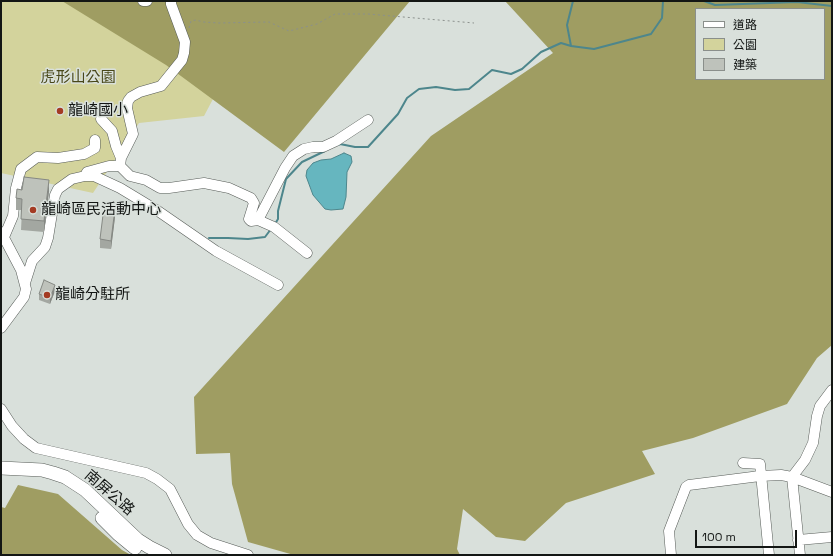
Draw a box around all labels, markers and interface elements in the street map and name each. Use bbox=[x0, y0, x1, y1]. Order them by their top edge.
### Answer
legend bbox=[695, 8, 825, 80]
text: 道路 bbox=[733, 17, 757, 33]
text: 公園 bbox=[733, 37, 757, 53]
text: 建築 bbox=[733, 57, 757, 73]
park label: 虎形山公園 bbox=[41, 69, 115, 87]
place label: 龍崎國小 bbox=[68, 102, 128, 120]
marker: 龍崎國小 bbox=[55, 106, 65, 116]
place label: 龍崎區民活動中心 bbox=[41, 201, 161, 219]
marker: 龍崎區民活動中心 bbox=[28, 205, 38, 215]
place label: 龍崎分駐所 bbox=[55, 286, 130, 304]
marker: 龍崎分駐所 bbox=[42, 290, 52, 300]
street label: 南屏公路 bbox=[80, 467, 138, 519]
scale bar bbox=[697, 522, 799, 548]
text: 100 m bbox=[702, 529, 736, 545]

